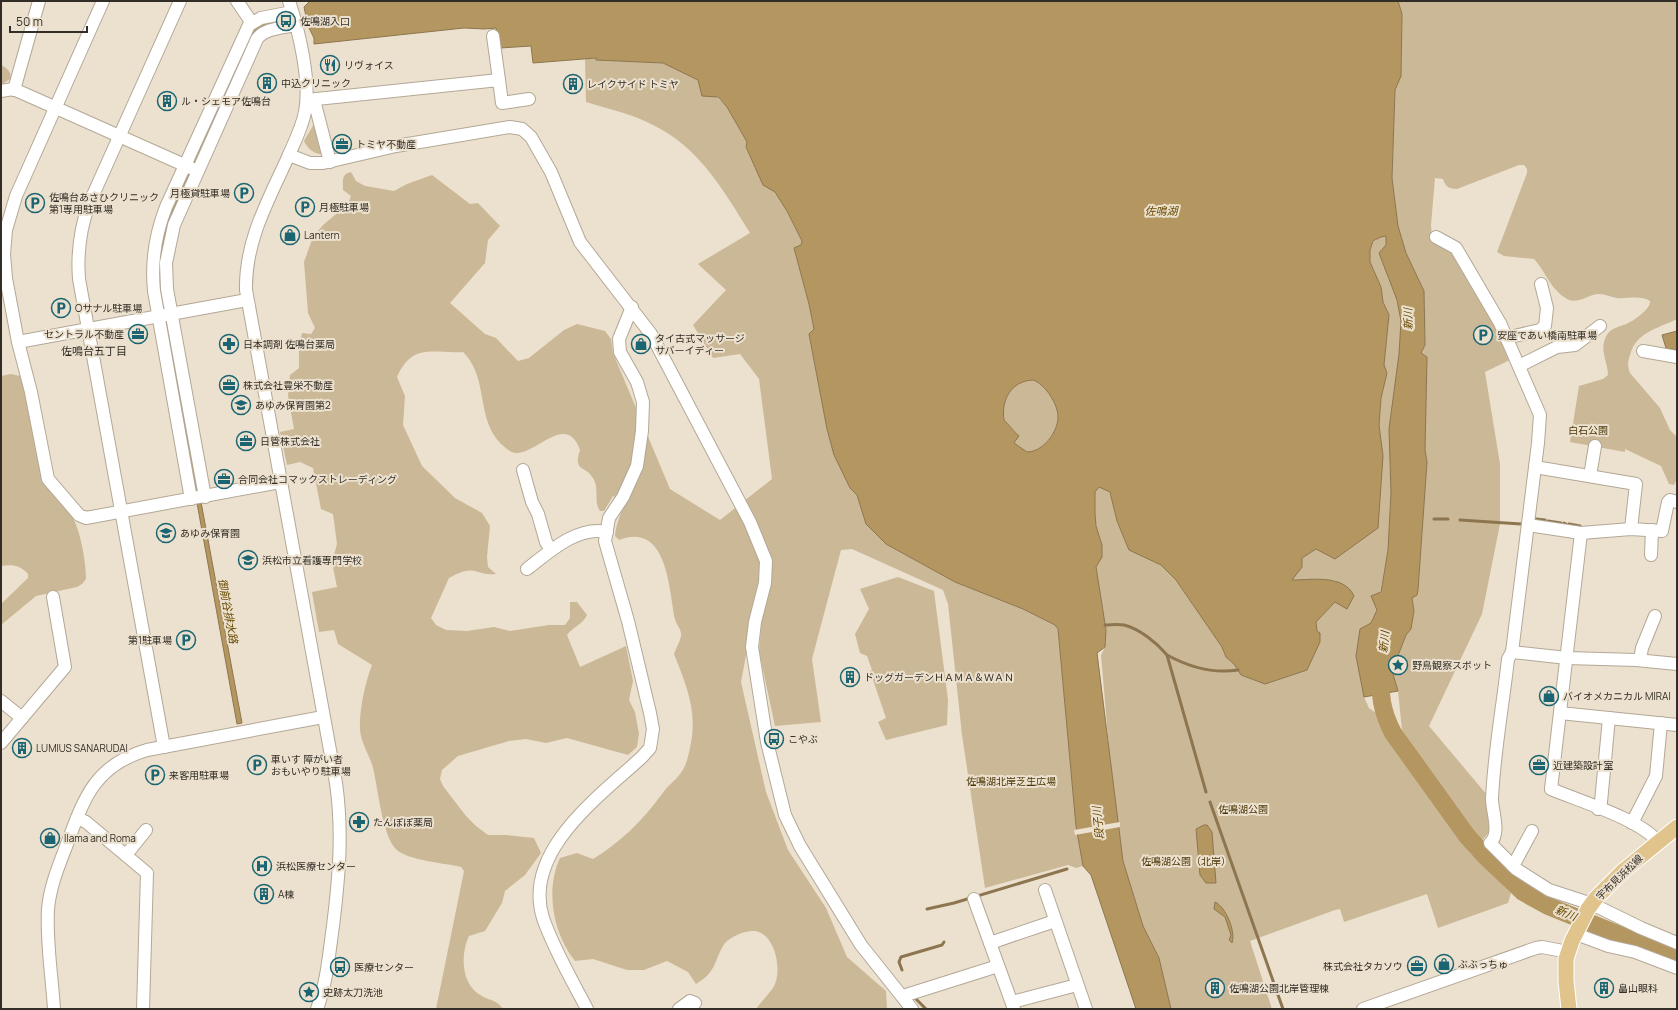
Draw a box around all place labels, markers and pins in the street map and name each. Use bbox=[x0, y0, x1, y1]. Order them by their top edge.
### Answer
bus stop icon: 佐鳴湖入口 bbox=[275, 10, 297, 32]
place label: 佐鳴湖入口 bbox=[300, 14, 350, 28]
restaurant icon: リヴォイス bbox=[319, 54, 341, 76]
place label: リヴォイス bbox=[344, 58, 394, 72]
building icon: 中込クリニック bbox=[256, 72, 278, 94]
building icon: レイクサイド トミヤ bbox=[562, 73, 584, 95]
place label: 中込クリニック bbox=[281, 76, 351, 90]
place label: レイクサイド トミヤ bbox=[587, 77, 679, 91]
building icon: ル・シェモア佐鳴台 bbox=[156, 90, 178, 112]
place label: ル・シェモア佐鳴台 bbox=[181, 94, 271, 108]
office icon: トミヤ不動産 bbox=[331, 133, 353, 155]
place label: トミヤ不動産 bbox=[356, 137, 416, 151]
parking icon: 月極貸駐車場 bbox=[233, 182, 255, 204]
place label: 月極貸駐車場 bbox=[170, 186, 230, 200]
place label: 佐鳴台あさひクリニック 第1専用駐車場 bbox=[49, 190, 159, 216]
parking icon: 佐鳴台あさひクリニック 第1専用駐車場 bbox=[24, 192, 46, 214]
parking icon: 月極駐車場 bbox=[294, 196, 316, 218]
place label: 月極駐車場 bbox=[319, 200, 369, 214]
shop icon: Lantern bbox=[279, 224, 301, 246]
place label: Lantern bbox=[304, 228, 340, 242]
parking icon: Oサナル駐車場 bbox=[50, 297, 72, 319]
place label: Oサナル駐車場 bbox=[75, 301, 142, 315]
office icon: セントラル不動産 bbox=[127, 323, 149, 345]
parking icon: 安座であい橋南駐車場 bbox=[1472, 324, 1494, 346]
place label: セントラル不動産 bbox=[44, 327, 124, 341]
place label: 安座であい橋南駐車場 bbox=[1497, 328, 1597, 342]
place label: タイ古式マッサージ サバーイディー bbox=[655, 331, 745, 357]
pharmacy icon: 日本調剤 佐鳴台薬局 bbox=[218, 333, 240, 355]
shop icon: タイ古式マッサージ サバーイディー bbox=[630, 333, 652, 355]
place label: 日本調剤 佐鳴台薬局 bbox=[243, 337, 335, 351]
office icon: 株式会社豊栄不動産 bbox=[218, 374, 240, 396]
place label: 株式会社豊栄不動産 bbox=[243, 378, 333, 392]
school or university icon: あゆみ保育園第2 bbox=[230, 394, 252, 416]
place label: あゆみ保育園第2 bbox=[255, 398, 331, 412]
office icon: 日管株式会社 bbox=[235, 430, 257, 452]
place label: 日管株式会社 bbox=[260, 434, 320, 448]
office icon: 合同会社コマックストレーディング bbox=[213, 468, 235, 490]
place label: 合同会社コマックストレーディング bbox=[238, 472, 397, 486]
school or university icon: あゆみ保育園 bbox=[155, 522, 177, 544]
place label: あゆみ保育園 bbox=[180, 526, 240, 540]
school or university icon: 浜松市立看護専門学校 bbox=[237, 549, 259, 571]
place label: 浜松市立看護専門学校 bbox=[262, 553, 362, 567]
parking icon: 第1駐車場 bbox=[175, 629, 197, 651]
place label: 第1駐車場 bbox=[128, 633, 172, 647]
place icon: 野鳥観察スポット bbox=[1387, 654, 1409, 676]
place label: 野鳥観察スポット bbox=[1412, 658, 1492, 672]
building icon: ドッグガーデンＨＡＭＡ＆ＷＡＮ bbox=[839, 666, 861, 688]
place label: ドッグガーデンＨＡＭＡ＆ＷＡＮ bbox=[864, 670, 1014, 684]
shop icon: バイオメカニカル MIRAI bbox=[1538, 685, 1560, 707]
place label: バイオメカニカル MIRAI bbox=[1563, 689, 1671, 703]
bus stop icon: こやぶ bbox=[763, 728, 785, 750]
place label: こやぶ bbox=[788, 732, 818, 746]
building icon: LUMIUS SANARUDAI bbox=[11, 737, 33, 759]
place label: LUMIUS SANARUDAI bbox=[36, 741, 128, 755]
place label: 車いす 障がい者 おもいやり駐車場 bbox=[271, 752, 351, 778]
parking icon: 車いす 障がい者 おもいやり駐車場 bbox=[246, 754, 268, 776]
office icon: 近建築設計室 bbox=[1528, 754, 1550, 776]
place label: 近建築設計室 bbox=[1553, 758, 1613, 772]
parking icon: 来客用駐車場 bbox=[144, 764, 166, 786]
place label: 来客用駐車場 bbox=[169, 768, 229, 782]
pharmacy icon: たんぽぽ薬局 bbox=[348, 811, 370, 833]
place label: たんぽぽ薬局 bbox=[373, 815, 433, 829]
shop icon: llama and Roma bbox=[39, 827, 61, 849]
place label: llama and Roma bbox=[64, 831, 136, 845]
hospital icon: 浜松医療センター bbox=[251, 855, 273, 877]
place label: 浜松医療センター bbox=[276, 859, 356, 873]
building icon: A棟 bbox=[253, 883, 275, 905]
place label: A棟 bbox=[278, 887, 294, 901]
shop icon: ぶぶっちゅ bbox=[1433, 953, 1455, 975]
office icon: 株式会社タカソウ bbox=[1406, 955, 1428, 977]
bus stop icon: 医療センター bbox=[329, 956, 351, 978]
place label: ぶぶっちゅ bbox=[1458, 957, 1508, 971]
place label: 株式会社タカソウ bbox=[1323, 959, 1403, 973]
place label: 医療センター bbox=[354, 960, 414, 974]
building icon: 佐鳴湖公園北岸管理棟 bbox=[1204, 977, 1226, 999]
building icon: 畠山眼科 bbox=[1593, 977, 1615, 999]
place icon: 史跡太刀洗池 bbox=[298, 981, 320, 1003]
place label: 佐鳴湖公園北岸管理棟 bbox=[1229, 981, 1329, 995]
place label: 畠山眼科 bbox=[1618, 981, 1658, 995]
place label: 史跡太刀洗池 bbox=[323, 985, 383, 999]

